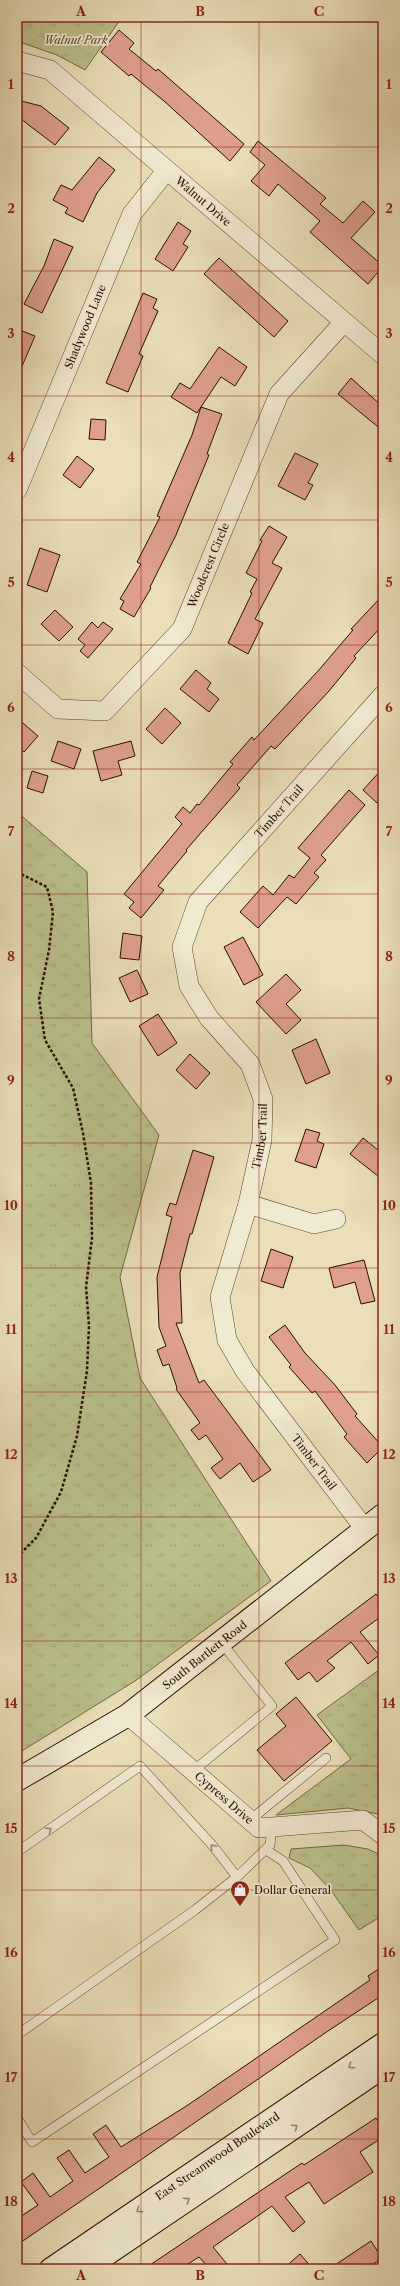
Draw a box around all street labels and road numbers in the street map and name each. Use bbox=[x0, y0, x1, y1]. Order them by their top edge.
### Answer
street label: Walnut Drive bbox=[172, 173, 234, 229]
street label: Shadywood Lane bbox=[61, 282, 109, 371]
street label: Woodcrest Circle bbox=[184, 521, 232, 611]
street label: Timber Trail bbox=[252, 782, 307, 841]
street label: Timber Trail bbox=[249, 1102, 270, 1170]
street label: Timber Trail bbox=[289, 1431, 340, 1493]
street label: South Bartlett Road bbox=[160, 1617, 250, 1692]
street label: Cypress Drive bbox=[192, 1769, 256, 1827]
street label: East Streamwood Boulevard bbox=[153, 2109, 282, 2203]

